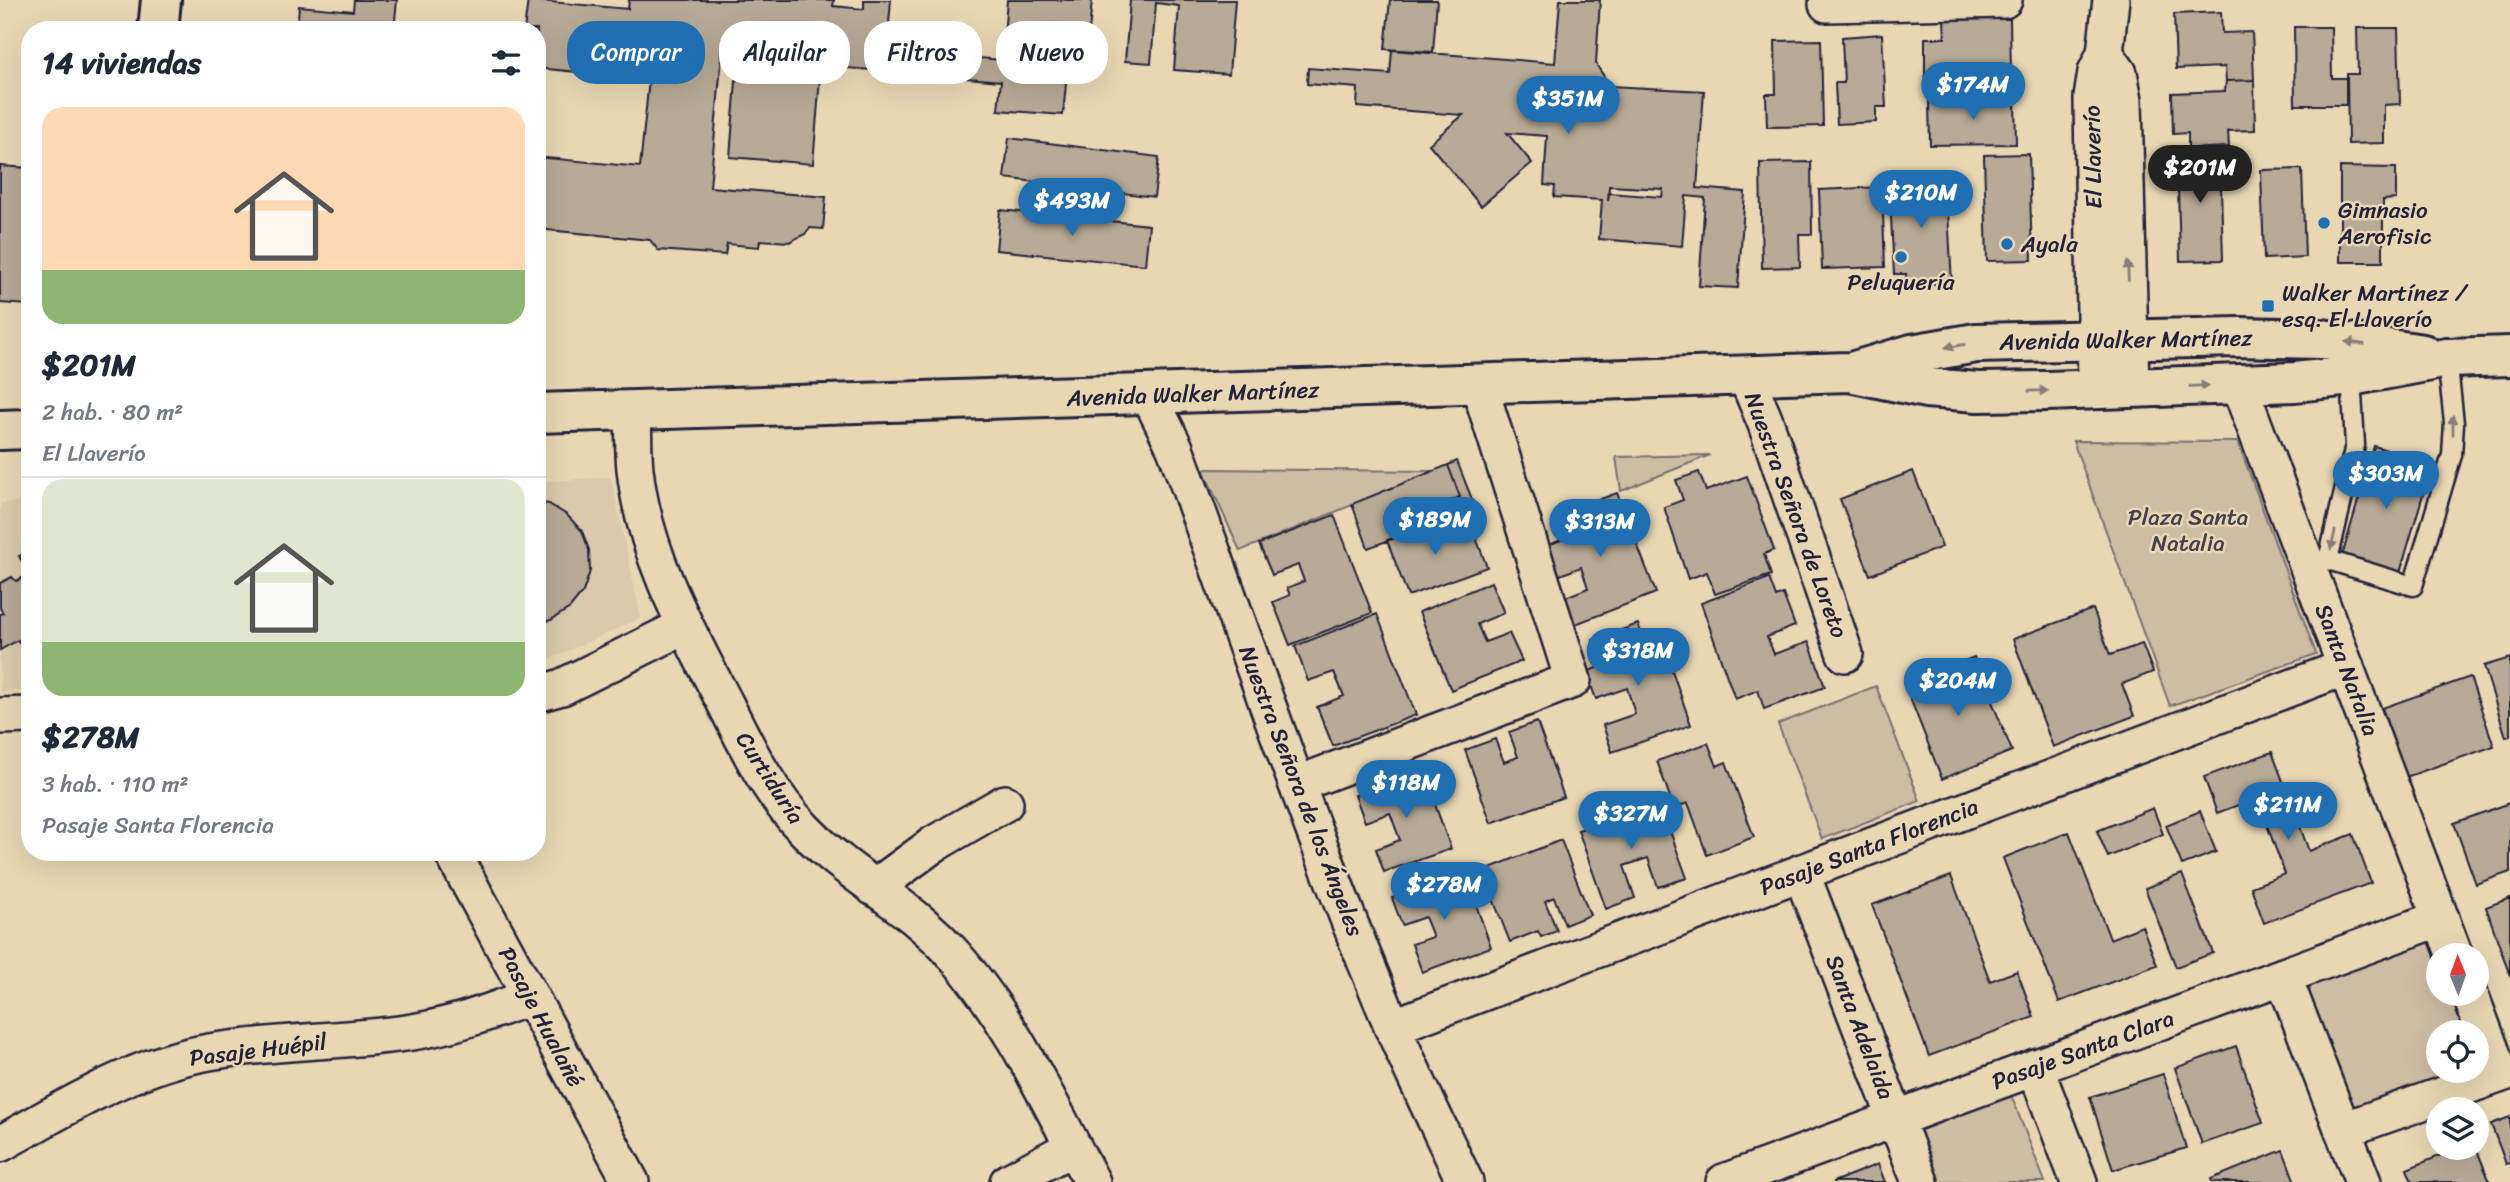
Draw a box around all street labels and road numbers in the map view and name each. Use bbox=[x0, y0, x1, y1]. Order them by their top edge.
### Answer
street label: El Llaverío bbox=[2072, 105, 2114, 209]
street label: Avenida Walker Martínez bbox=[1998, 317, 2254, 363]
street label: Avenida Walker Martínez bbox=[1065, 369, 1321, 419]
street label: Nuestra Señora de Loreto bbox=[1732, 386, 1860, 644]
street label: Santa Natalia bbox=[2303, 598, 2391, 743]
street label: Nuestra Señora de los Ángeles bbox=[1227, 639, 1376, 943]
street label: Curtiduría bbox=[724, 723, 816, 833]
street label: Pasaje Santa Florencia bbox=[1753, 786, 1985, 908]
street label: Pasaje Hualañé bbox=[487, 939, 595, 1095]
street label: Santa Adelaida bbox=[1814, 949, 1907, 1106]
street label: Pasaje Santa Clara bbox=[1986, 998, 2180, 1102]
street label: Pasaje Huépil bbox=[187, 1021, 329, 1079]

